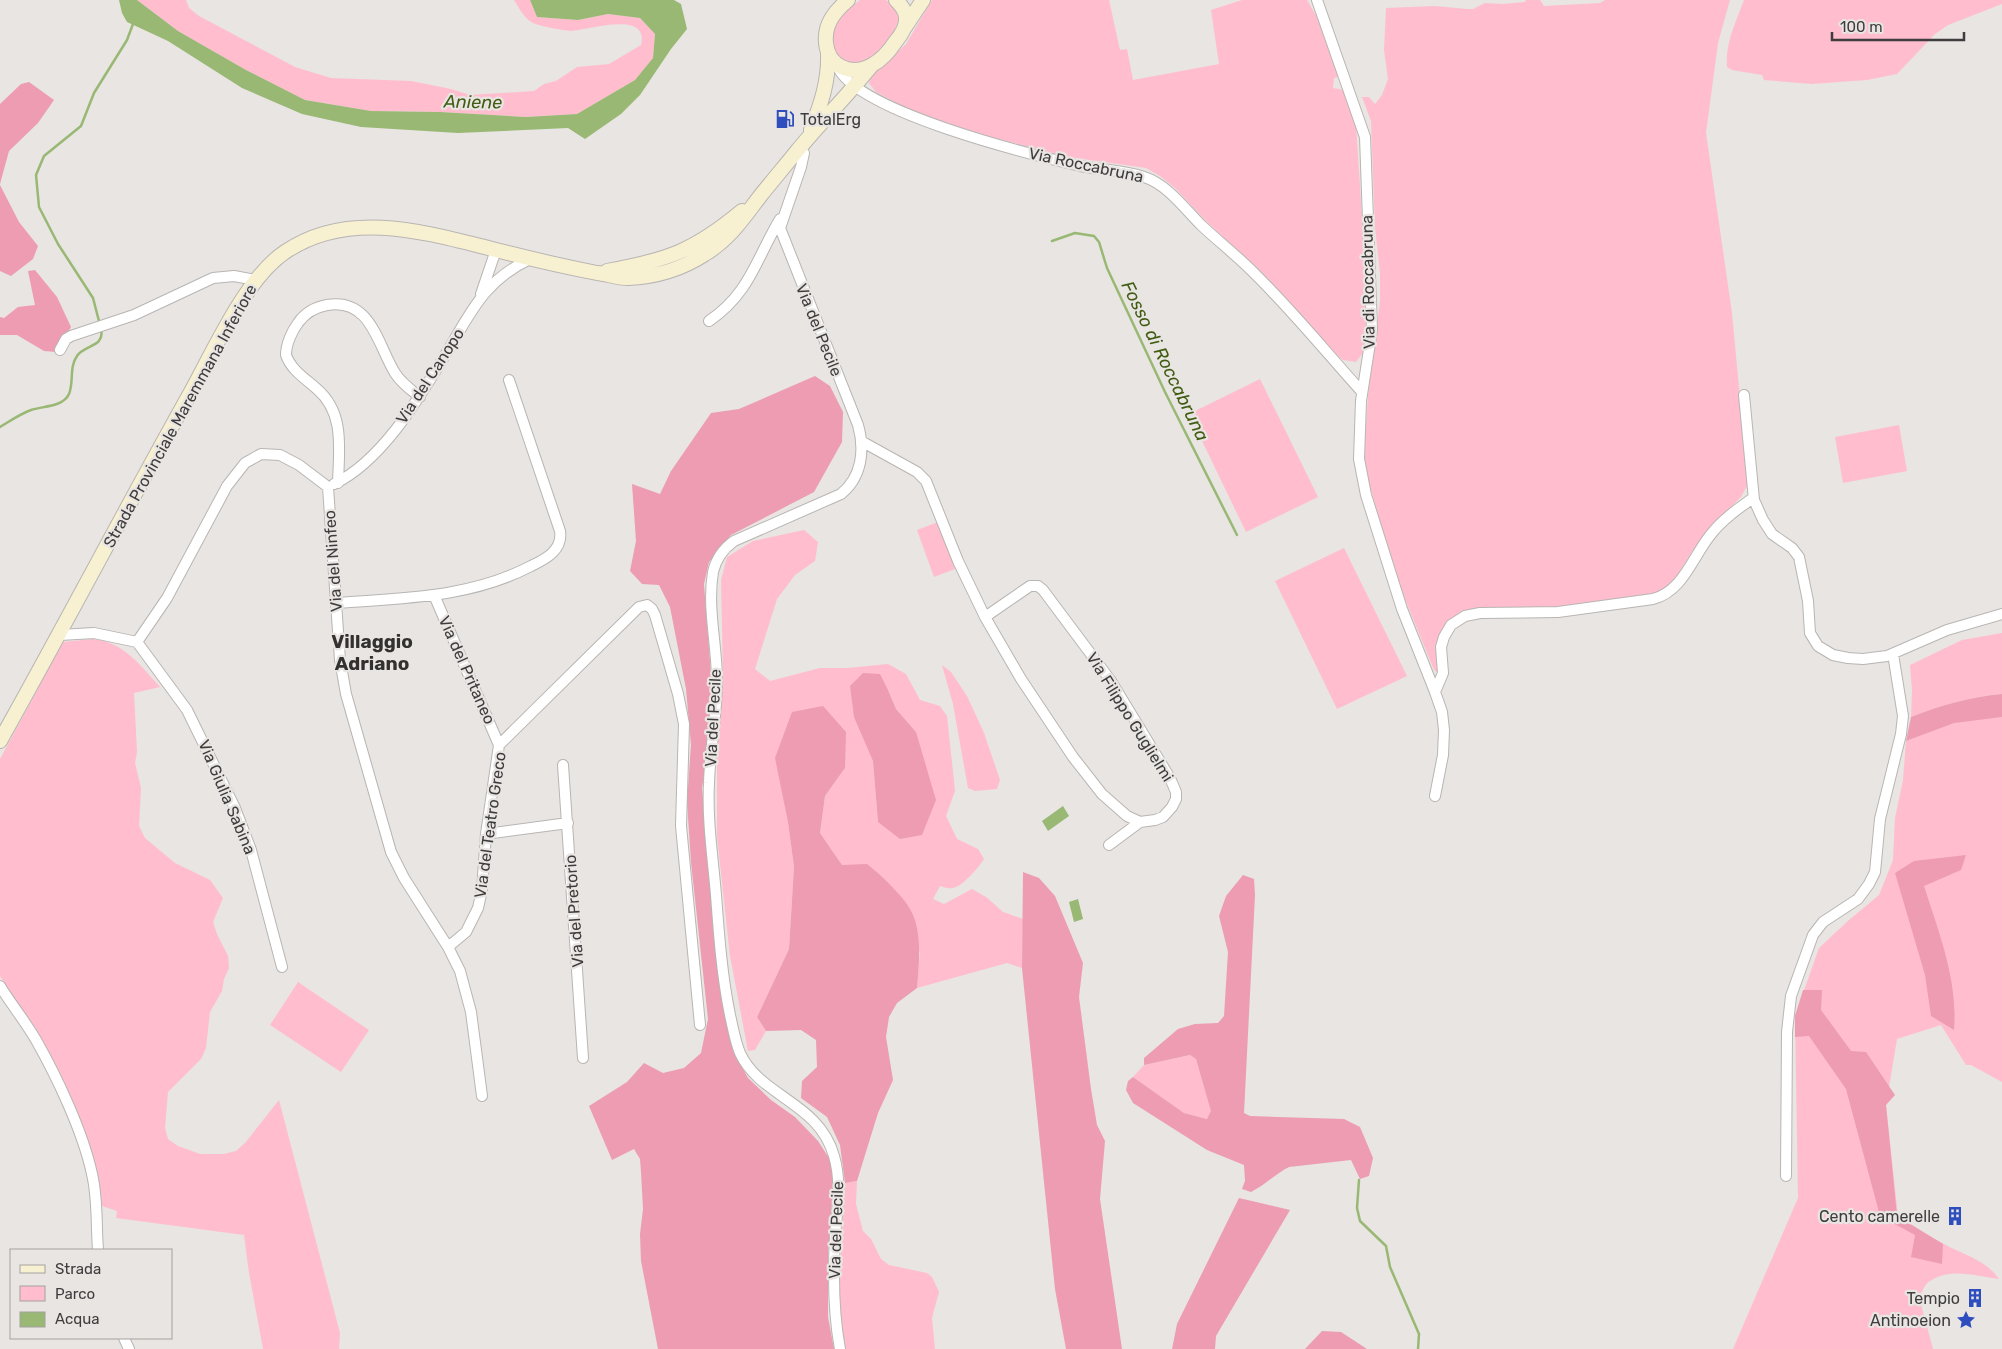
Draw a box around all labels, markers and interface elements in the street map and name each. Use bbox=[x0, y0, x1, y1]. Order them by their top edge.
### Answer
scale bar bbox=[1832, 10, 1964, 42]
text: 100 m bbox=[1840, 18, 1882, 36]
water label: Aniene bbox=[443, 90, 502, 114]
fuel station icon: TotalErg bbox=[774, 108, 796, 130]
place label: TotalErg bbox=[800, 110, 861, 129]
street label: Via Roccabruna bbox=[1027, 144, 1145, 186]
street label: Via di Roccabruna bbox=[1357, 215, 1379, 349]
water label: Fosso di Roccabruna bbox=[1117, 277, 1214, 445]
street label: Strada Provinciale Maremmana Inferiore bbox=[99, 281, 261, 551]
street label: Via del Pecile bbox=[792, 281, 846, 379]
street label: Via del Canopo bbox=[392, 325, 468, 427]
street label: Via del Ninfeo bbox=[320, 509, 346, 613]
street label: Via del Pritaneo bbox=[435, 613, 499, 727]
district label: Villaggio Adriano bbox=[331, 630, 413, 675]
street label: Via Filippo Guglielmi bbox=[1082, 649, 1178, 785]
street label: Via del Pecile bbox=[701, 669, 725, 767]
street label: Via Giulia Sabina bbox=[194, 737, 260, 857]
street label: Via del Teatro Greco bbox=[470, 751, 510, 899]
street label: Via del Pretorio bbox=[561, 854, 587, 968]
street label: Via del Pecile bbox=[825, 1181, 847, 1279]
building icon: Cento camerelle bbox=[1944, 1205, 1966, 1227]
place label: Cento camerelle bbox=[1819, 1207, 1940, 1226]
legend bbox=[10, 1249, 172, 1339]
text: Strada bbox=[55, 1260, 101, 1278]
text: Parco bbox=[55, 1285, 95, 1303]
building icon: Tempio bbox=[1964, 1287, 1986, 1309]
place label: Tempio bbox=[1906, 1289, 1960, 1308]
place icon: Antinoeion bbox=[1955, 1309, 1977, 1331]
text: Acqua bbox=[55, 1310, 100, 1328]
place label: Antinoeion bbox=[1870, 1311, 1951, 1330]

